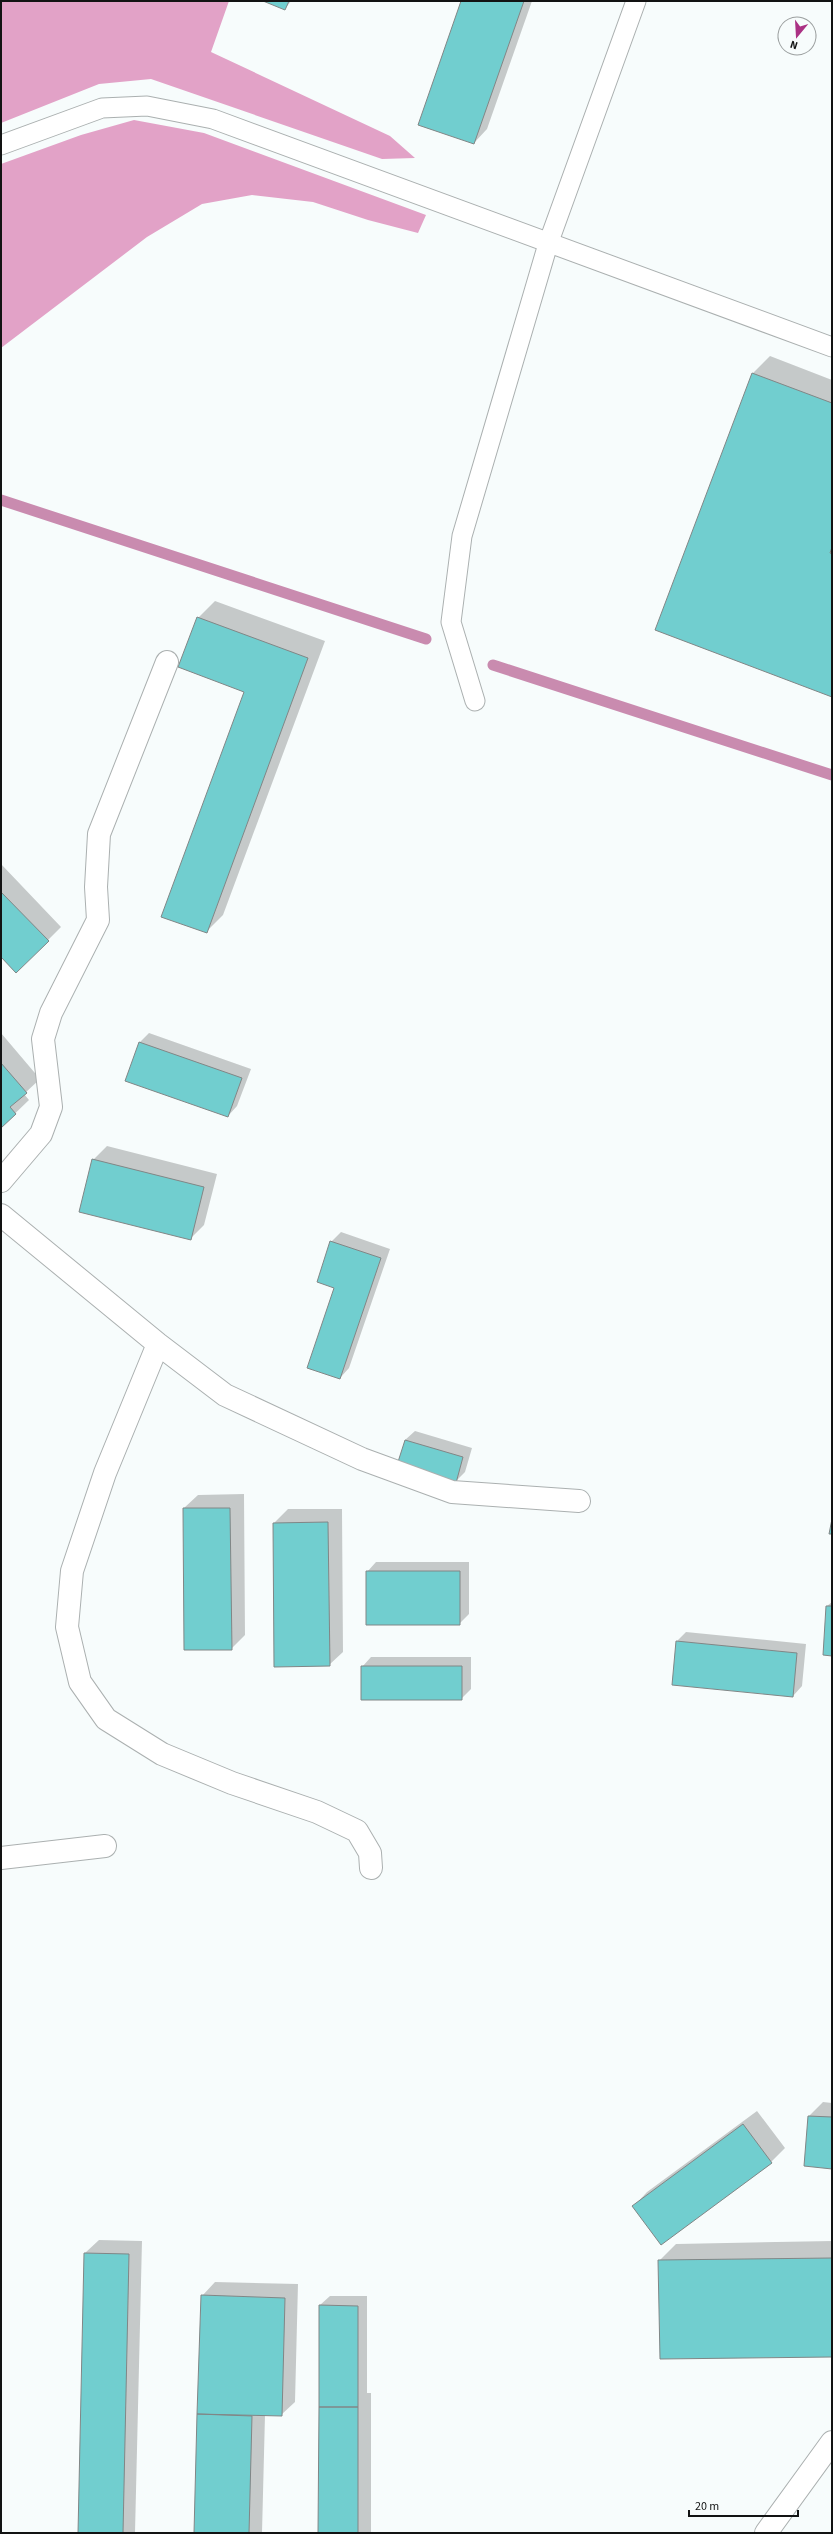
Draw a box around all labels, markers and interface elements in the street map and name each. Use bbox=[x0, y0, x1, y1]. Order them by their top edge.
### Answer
north arrow bbox=[777, 16, 817, 56]
text: N bbox=[788, 37, 800, 53]
scale bar bbox=[689, 2492, 798, 2518]
text: 20 m bbox=[695, 2498, 719, 2515]

